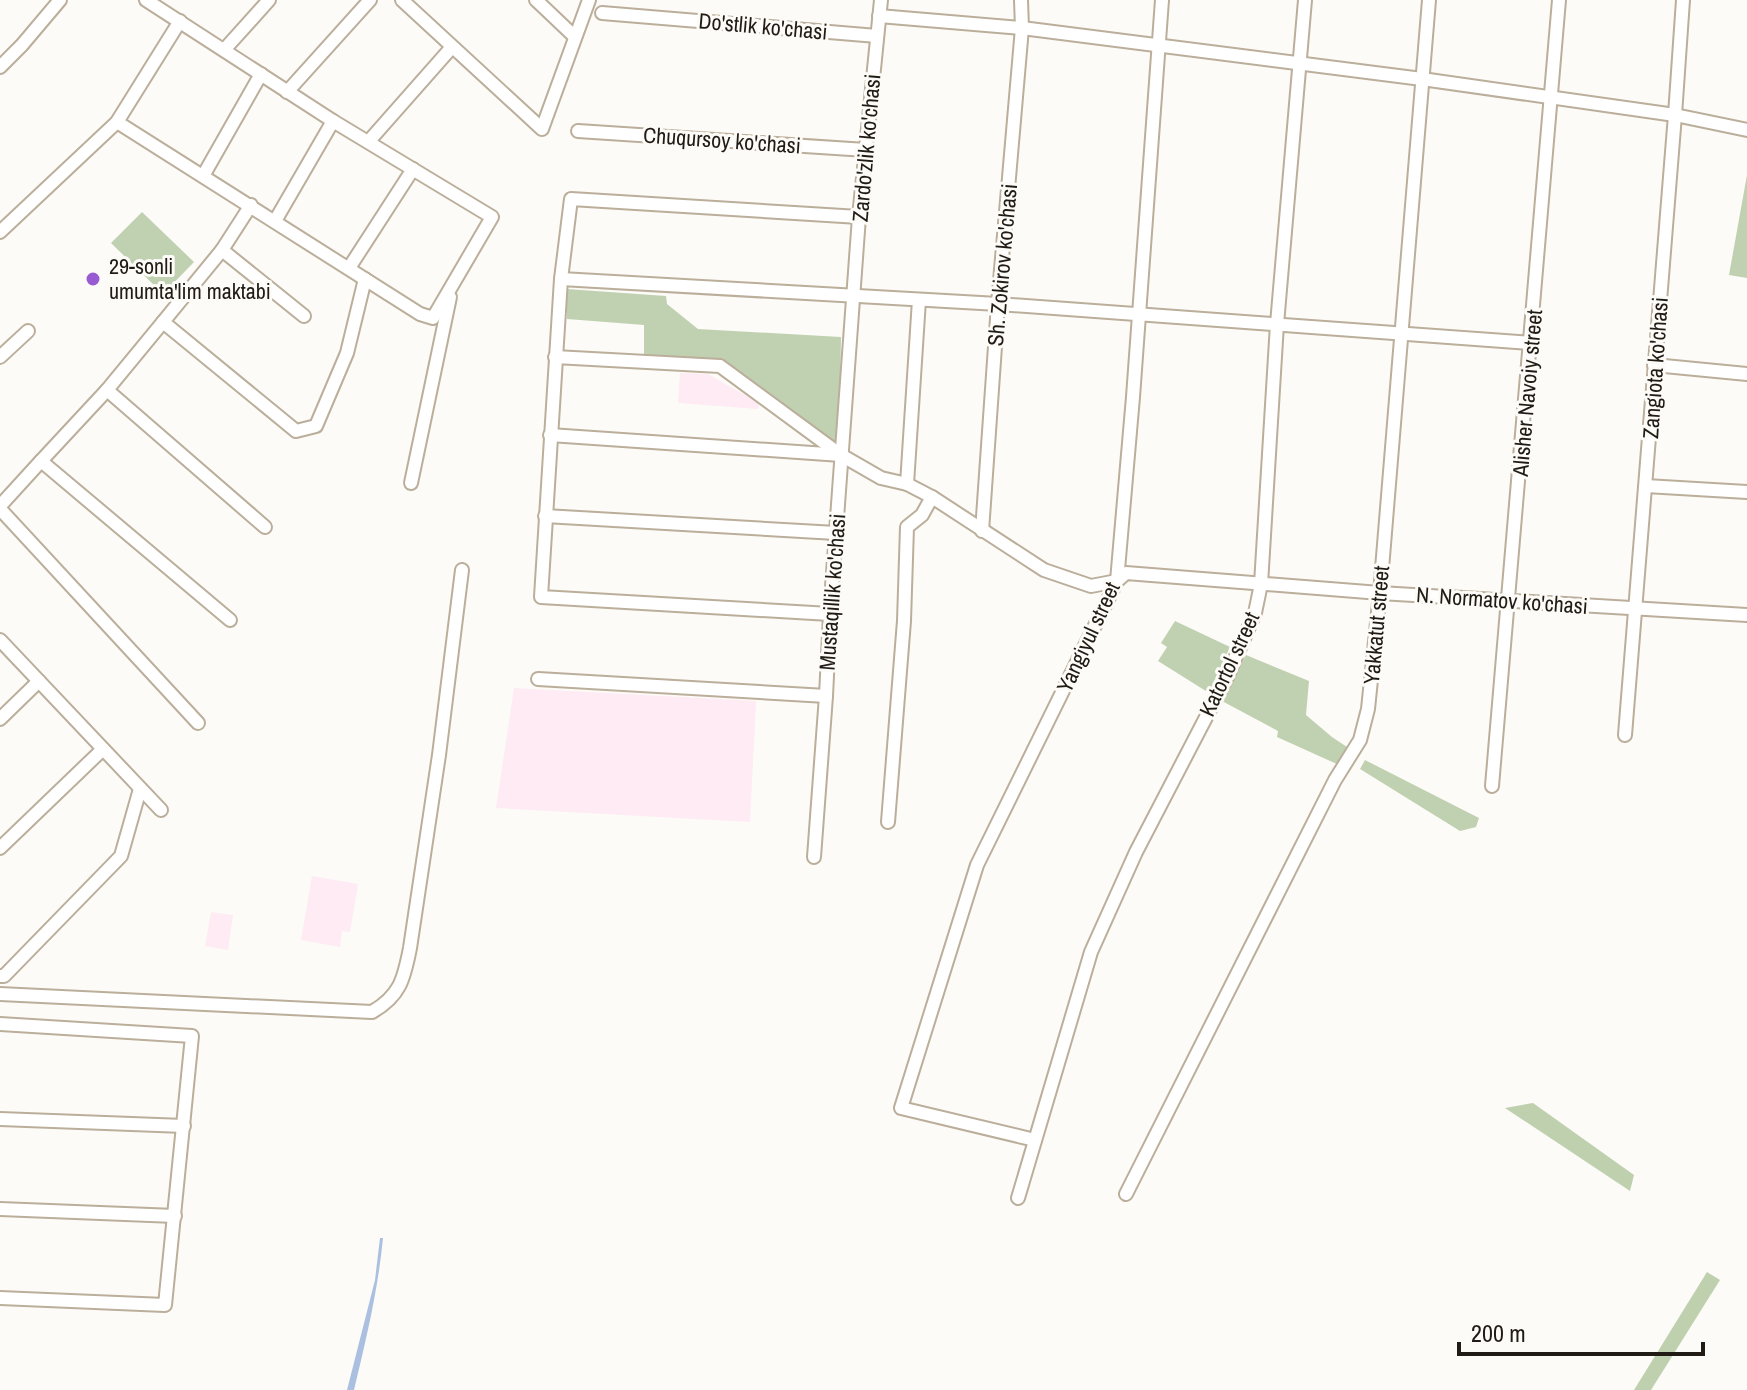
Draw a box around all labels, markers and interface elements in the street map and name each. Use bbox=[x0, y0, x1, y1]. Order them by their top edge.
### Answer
street label: Do'stlik ko'chasi bbox=[697, 5, 829, 47]
street label: Zardo'zlik ko'chasi bbox=[845, 73, 887, 223]
street label: Chuqursoy ko'chasi bbox=[642, 120, 802, 160]
street label: Sh. Zokirov ko'chasi bbox=[980, 183, 1024, 347]
place label: 29-sonli umumta'lim maktabi bbox=[109, 251, 271, 306]
marker: 29-sonli umumta'lim maktabi bbox=[84, 270, 102, 288]
street label: Zangiota ko'chasi bbox=[1635, 296, 1675, 440]
street label: Alisher Navoiy street bbox=[1505, 308, 1549, 479]
street label: Mustaqillik ko'chasi bbox=[812, 513, 852, 671]
street label: Yakkatut street bbox=[1356, 564, 1396, 686]
street label: Yangiyul street bbox=[1049, 577, 1127, 697]
street label: N. Normatov ko'chasi bbox=[1415, 579, 1589, 621]
street label: Katortol street bbox=[1192, 607, 1266, 721]
scale bar bbox=[1459, 1306, 1703, 1356]
text: 200 m bbox=[1471, 1317, 1526, 1349]

